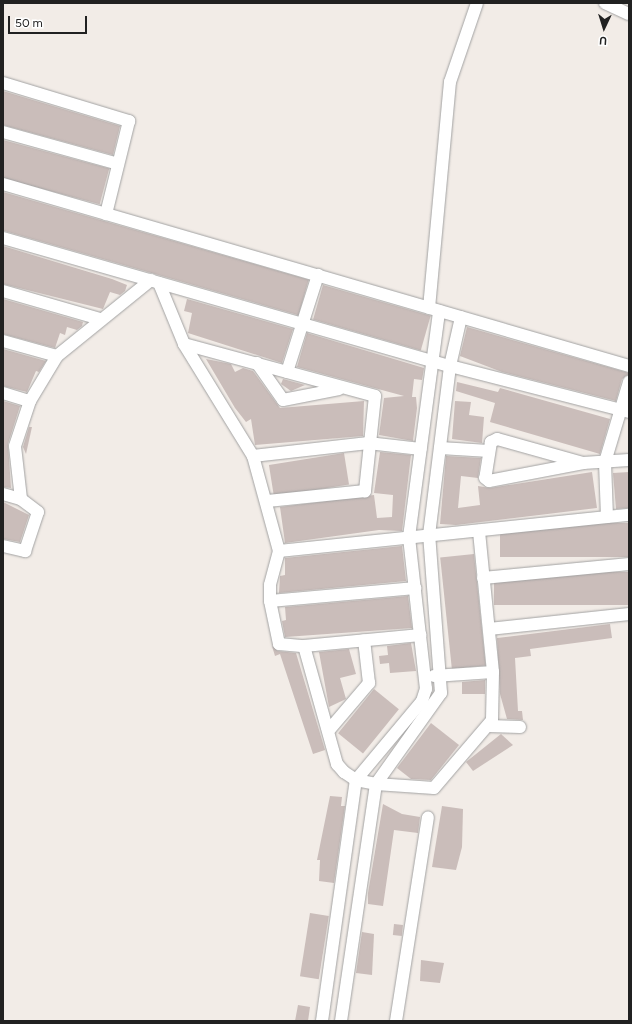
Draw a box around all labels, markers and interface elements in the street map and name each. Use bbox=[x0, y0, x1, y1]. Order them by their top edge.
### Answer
scale bar bbox=[10, 8, 89, 34]
north arrow bbox=[584, 8, 624, 48]
text: 50 m bbox=[15, 16, 43, 30]
text: U bbox=[599, 34, 607, 47]

